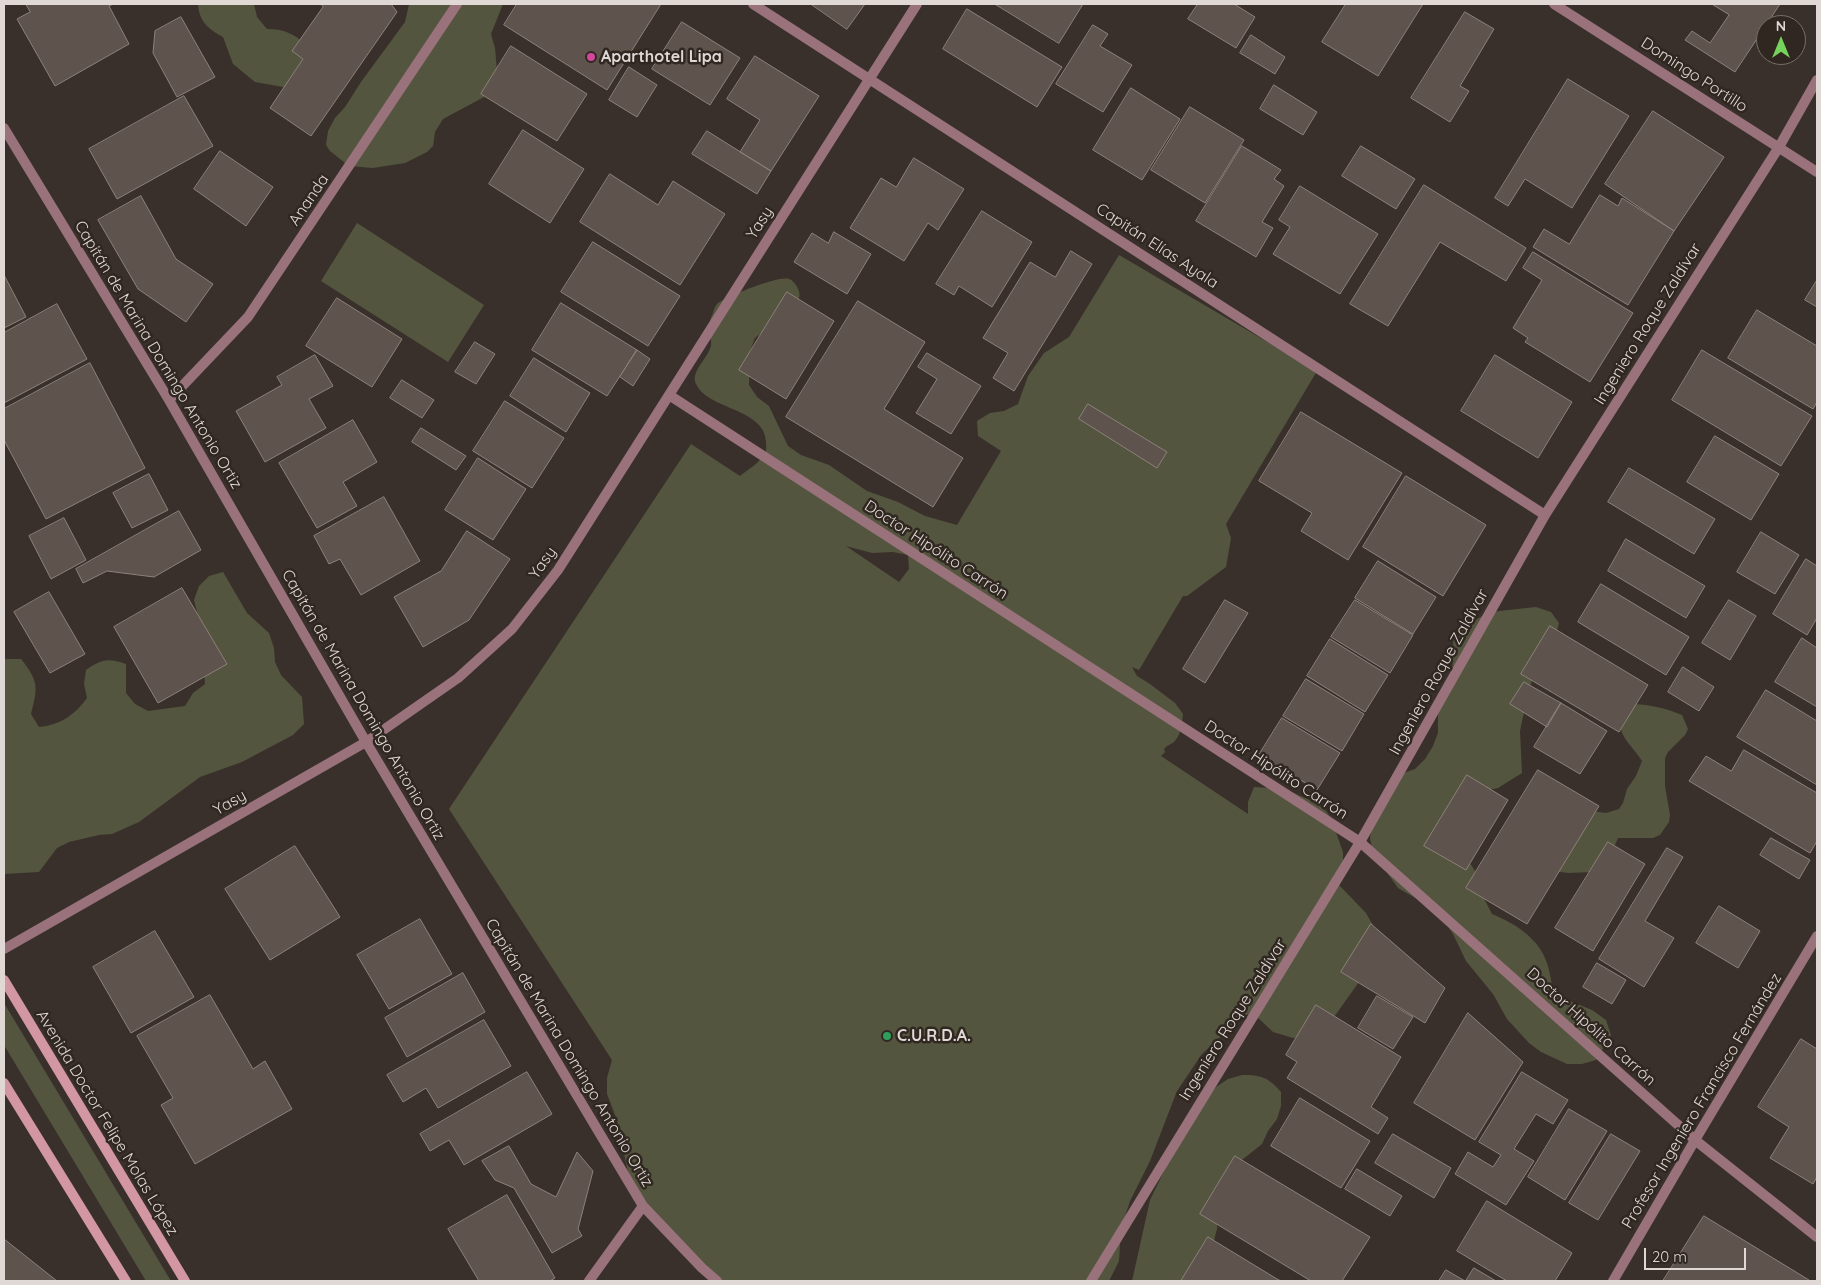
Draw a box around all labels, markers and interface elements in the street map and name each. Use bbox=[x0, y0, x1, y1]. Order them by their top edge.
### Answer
north arrow bbox=[1756, 15, 1806, 65]
text: N bbox=[1776, 17, 1786, 35]
street label: Domingo Portillo bbox=[1637, 33, 1751, 117]
place label: Aparthotel Lipa bbox=[601, 47, 722, 67]
marker: Aparthotel Lipa bbox=[585, 51, 597, 63]
street label: Ananda bbox=[285, 171, 333, 229]
street label: Capitán Elías Ayala bbox=[1092, 199, 1222, 293]
street label: Yasy bbox=[743, 203, 777, 243]
street label: Capitán de Marina Domingo Antonio Ortiz bbox=[70, 217, 246, 493]
street label: Ingeniero Roque Zaldívar bbox=[1590, 240, 1706, 408]
street label: Doctor Hipólito Carrón bbox=[861, 496, 1011, 604]
street label: Yasy bbox=[525, 543, 561, 583]
street label: Capitán de Marina Domingo Antonio Ortiz bbox=[277, 566, 449, 844]
street label: Ingeniero Roque Zaldívar bbox=[1385, 586, 1493, 758]
street label: Doctor Hipólito Carrón bbox=[1201, 716, 1351, 824]
street label: Yasy bbox=[210, 786, 250, 820]
street label: Capitán de Marina Domingo Antonio Ortiz bbox=[481, 915, 657, 1191]
street label: Ingeniero Roque Zaldívar bbox=[1175, 936, 1291, 1104]
street label: Doctor Hipólito Carrón bbox=[1522, 964, 1660, 1090]
street label: Profesor Ingeniero Francisco Fernández bbox=[1618, 970, 1786, 1232]
street label: Avenida Doctor Felipe Molas López bbox=[32, 1007, 182, 1239]
place label: C.U.R.D.A. bbox=[897, 1026, 971, 1046]
marker: C.U.R.D.A. bbox=[881, 1030, 893, 1042]
scale bar bbox=[1646, 1238, 1748, 1270]
text: 20 m bbox=[1652, 1247, 1687, 1266]

